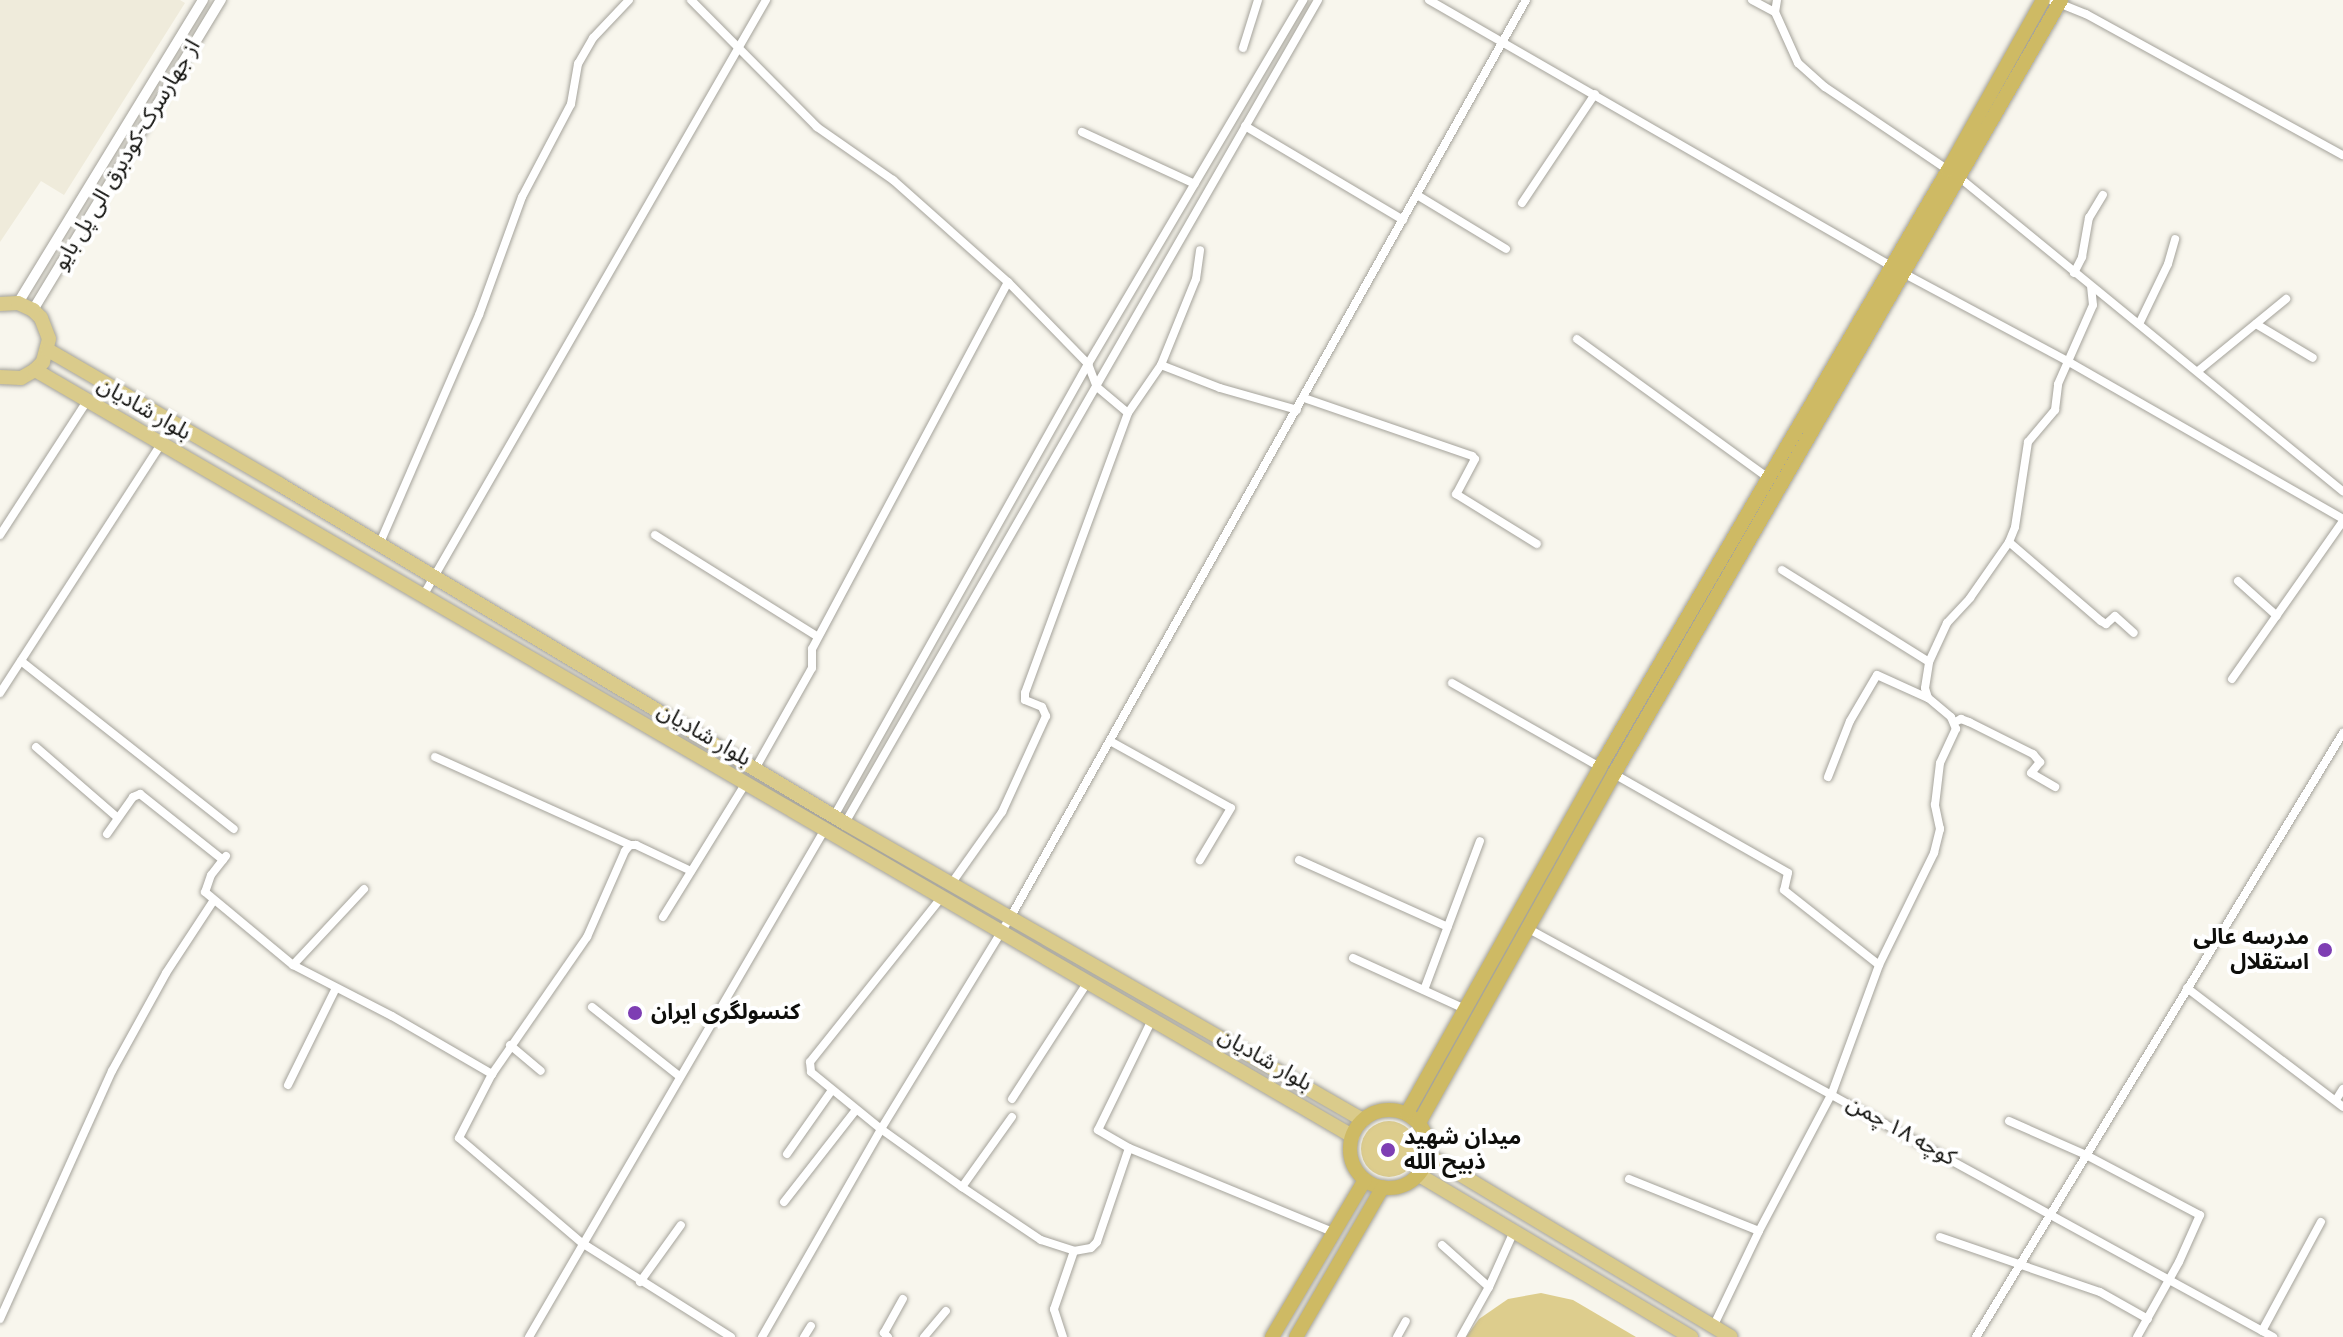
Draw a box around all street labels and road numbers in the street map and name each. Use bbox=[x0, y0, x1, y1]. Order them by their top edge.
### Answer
street label: از جهارسرک-کودبرق الی پل بایو bbox=[48, 35, 206, 275]
street label: بلوار شادیان bbox=[93, 372, 195, 446]
street label: بلوار شادیان bbox=[653, 698, 755, 772]
street label: بلوار شادیان bbox=[1214, 1023, 1316, 1097]
street label: كوچه ١٨ چمن bbox=[1842, 1090, 1960, 1172]

